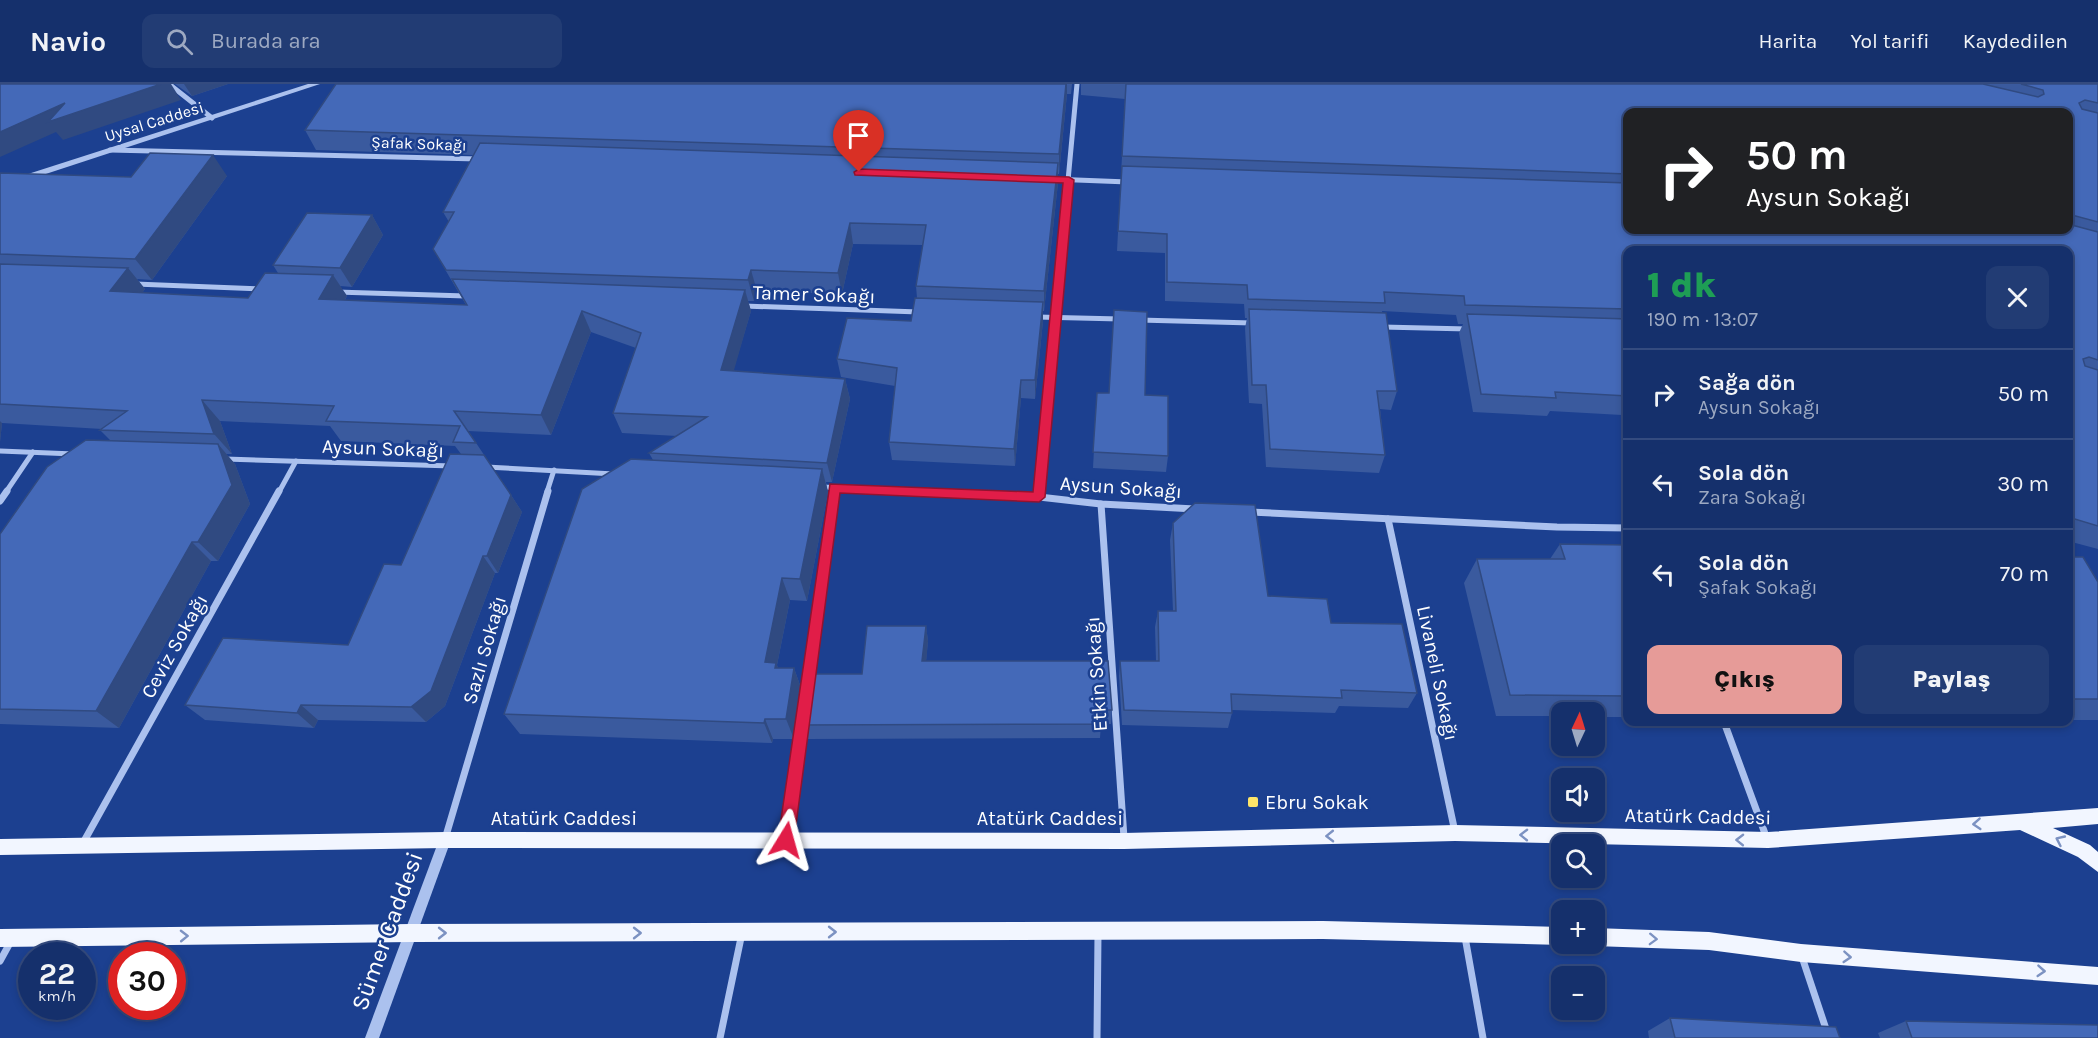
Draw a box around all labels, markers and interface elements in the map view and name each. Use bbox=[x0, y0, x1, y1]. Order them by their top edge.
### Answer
search box bbox=[142, 14, 562, 68]
text: Navio bbox=[30, 25, 106, 58]
icon: search bbox=[163, 25, 196, 58]
text: Burada ara bbox=[211, 28, 321, 54]
text: Harita bbox=[1758, 29, 1817, 53]
text: Yol tarifi bbox=[1850, 29, 1930, 53]
text: Kaydedilen bbox=[1963, 29, 2068, 53]
street label: Uysal Caddesi bbox=[102, 97, 206, 146]
pin bbox=[833, 110, 884, 172]
icon: arrive bbox=[842, 119, 875, 152]
text: 50 m bbox=[1746, 130, 1848, 180]
street label: Şafak Sokağı bbox=[371, 132, 467, 155]
icon: right bbox=[1647, 132, 1725, 210]
text: Aysun Sokağı bbox=[1746, 181, 1911, 213]
text: 1 dk bbox=[1647, 264, 1716, 306]
button: close bbox=[1986, 266, 2049, 329]
street label: Tamer Sokağı bbox=[752, 281, 876, 308]
text: 190 m · 13:07 bbox=[1647, 308, 1758, 331]
text: Sağa dön bbox=[1698, 370, 1796, 396]
icon: right bbox=[1647, 378, 1680, 411]
text: 50 m bbox=[1998, 381, 2049, 407]
text: Aysun Sokağı bbox=[1698, 396, 1820, 419]
street label: Aysun Sokağı bbox=[322, 435, 444, 462]
text: Sola dön bbox=[1698, 460, 1789, 486]
icon: left bbox=[1647, 468, 1680, 501]
text: 30 m bbox=[1997, 471, 2049, 497]
street label: Aysun Sokağı bbox=[1059, 472, 1183, 503]
text: Zara Sokağı bbox=[1698, 486, 1806, 509]
text: Sola dön bbox=[1698, 550, 1789, 576]
icon: left bbox=[1647, 558, 1680, 591]
text: 70 m bbox=[2000, 561, 2049, 587]
text: Şafak Sokağı bbox=[1698, 576, 1818, 599]
street label: Ceviz Sokağı bbox=[136, 590, 212, 702]
street label: Sazlı Sokağı bbox=[458, 593, 511, 707]
street label: Livaneli Sokağı bbox=[1412, 603, 1463, 743]
street label: Etkin Sokağı bbox=[1081, 616, 1112, 732]
button: Çıkış bbox=[1647, 645, 1842, 714]
button: Paylaş bbox=[1854, 645, 2049, 714]
north arrow bbox=[1551, 702, 1605, 756]
map controls bbox=[1551, 702, 1605, 1020]
button: sound bbox=[1551, 768, 1605, 822]
place label: Ebru Sokak bbox=[1265, 791, 1369, 814]
marker: Ebru Sokak bbox=[1246, 795, 1260, 809]
street label: Atatürk Caddesi bbox=[1624, 804, 1771, 829]
street label: Atatürk Caddesi bbox=[491, 807, 637, 830]
street label: Atatürk Caddesi bbox=[977, 807, 1123, 830]
position arrow bbox=[754, 808, 818, 872]
one-way arrow bbox=[1972, 818, 1981, 831]
one-way arrow bbox=[1520, 829, 1529, 841]
one-way arrow bbox=[1325, 830, 1334, 842]
one-way arrow bbox=[1736, 833, 1745, 846]
button: search bbox=[1551, 834, 1605, 888]
one-way arrow bbox=[2056, 836, 2067, 848]
street label: Sümer Caddesi bbox=[345, 848, 429, 1014]
button: + bbox=[1551, 900, 1605, 954]
one-way arrow bbox=[828, 926, 837, 938]
one-way arrow bbox=[438, 927, 447, 939]
one-way arrow bbox=[633, 927, 642, 939]
one-way arrow bbox=[180, 930, 189, 942]
one-way arrow bbox=[1648, 933, 1657, 946]
speed limit sign: 30 bbox=[108, 942, 186, 1020]
one-way arrow bbox=[1842, 950, 1852, 963]
text: 22 bbox=[39, 956, 75, 992]
one-way arrow bbox=[2037, 965, 2046, 978]
button: − bbox=[1551, 966, 1605, 1020]
text: km/h bbox=[38, 987, 76, 1005]

